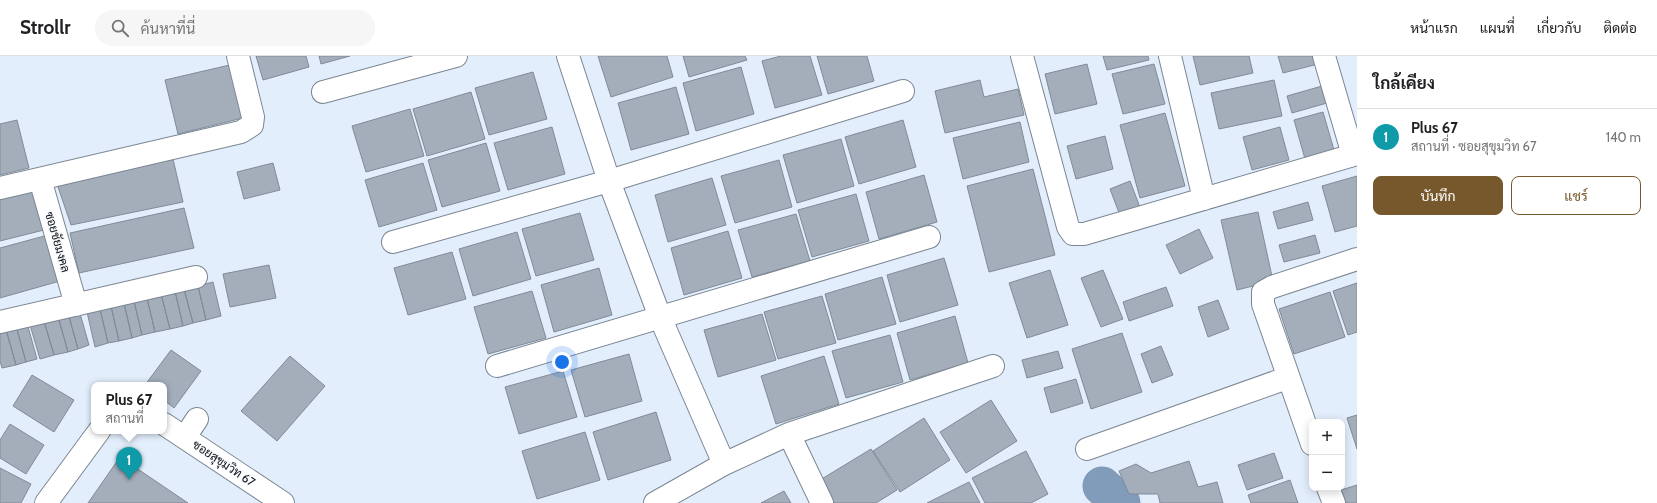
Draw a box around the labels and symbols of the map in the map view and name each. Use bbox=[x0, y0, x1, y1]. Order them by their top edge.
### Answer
street label: ซอยชัยมงคล bbox=[42, 210, 74, 274]
your location bbox=[552, 352, 572, 372]
street label: ซอยสุขุมวิท 67 bbox=[189, 437, 258, 491]
pin: 1 bbox=[116, 447, 142, 480]

